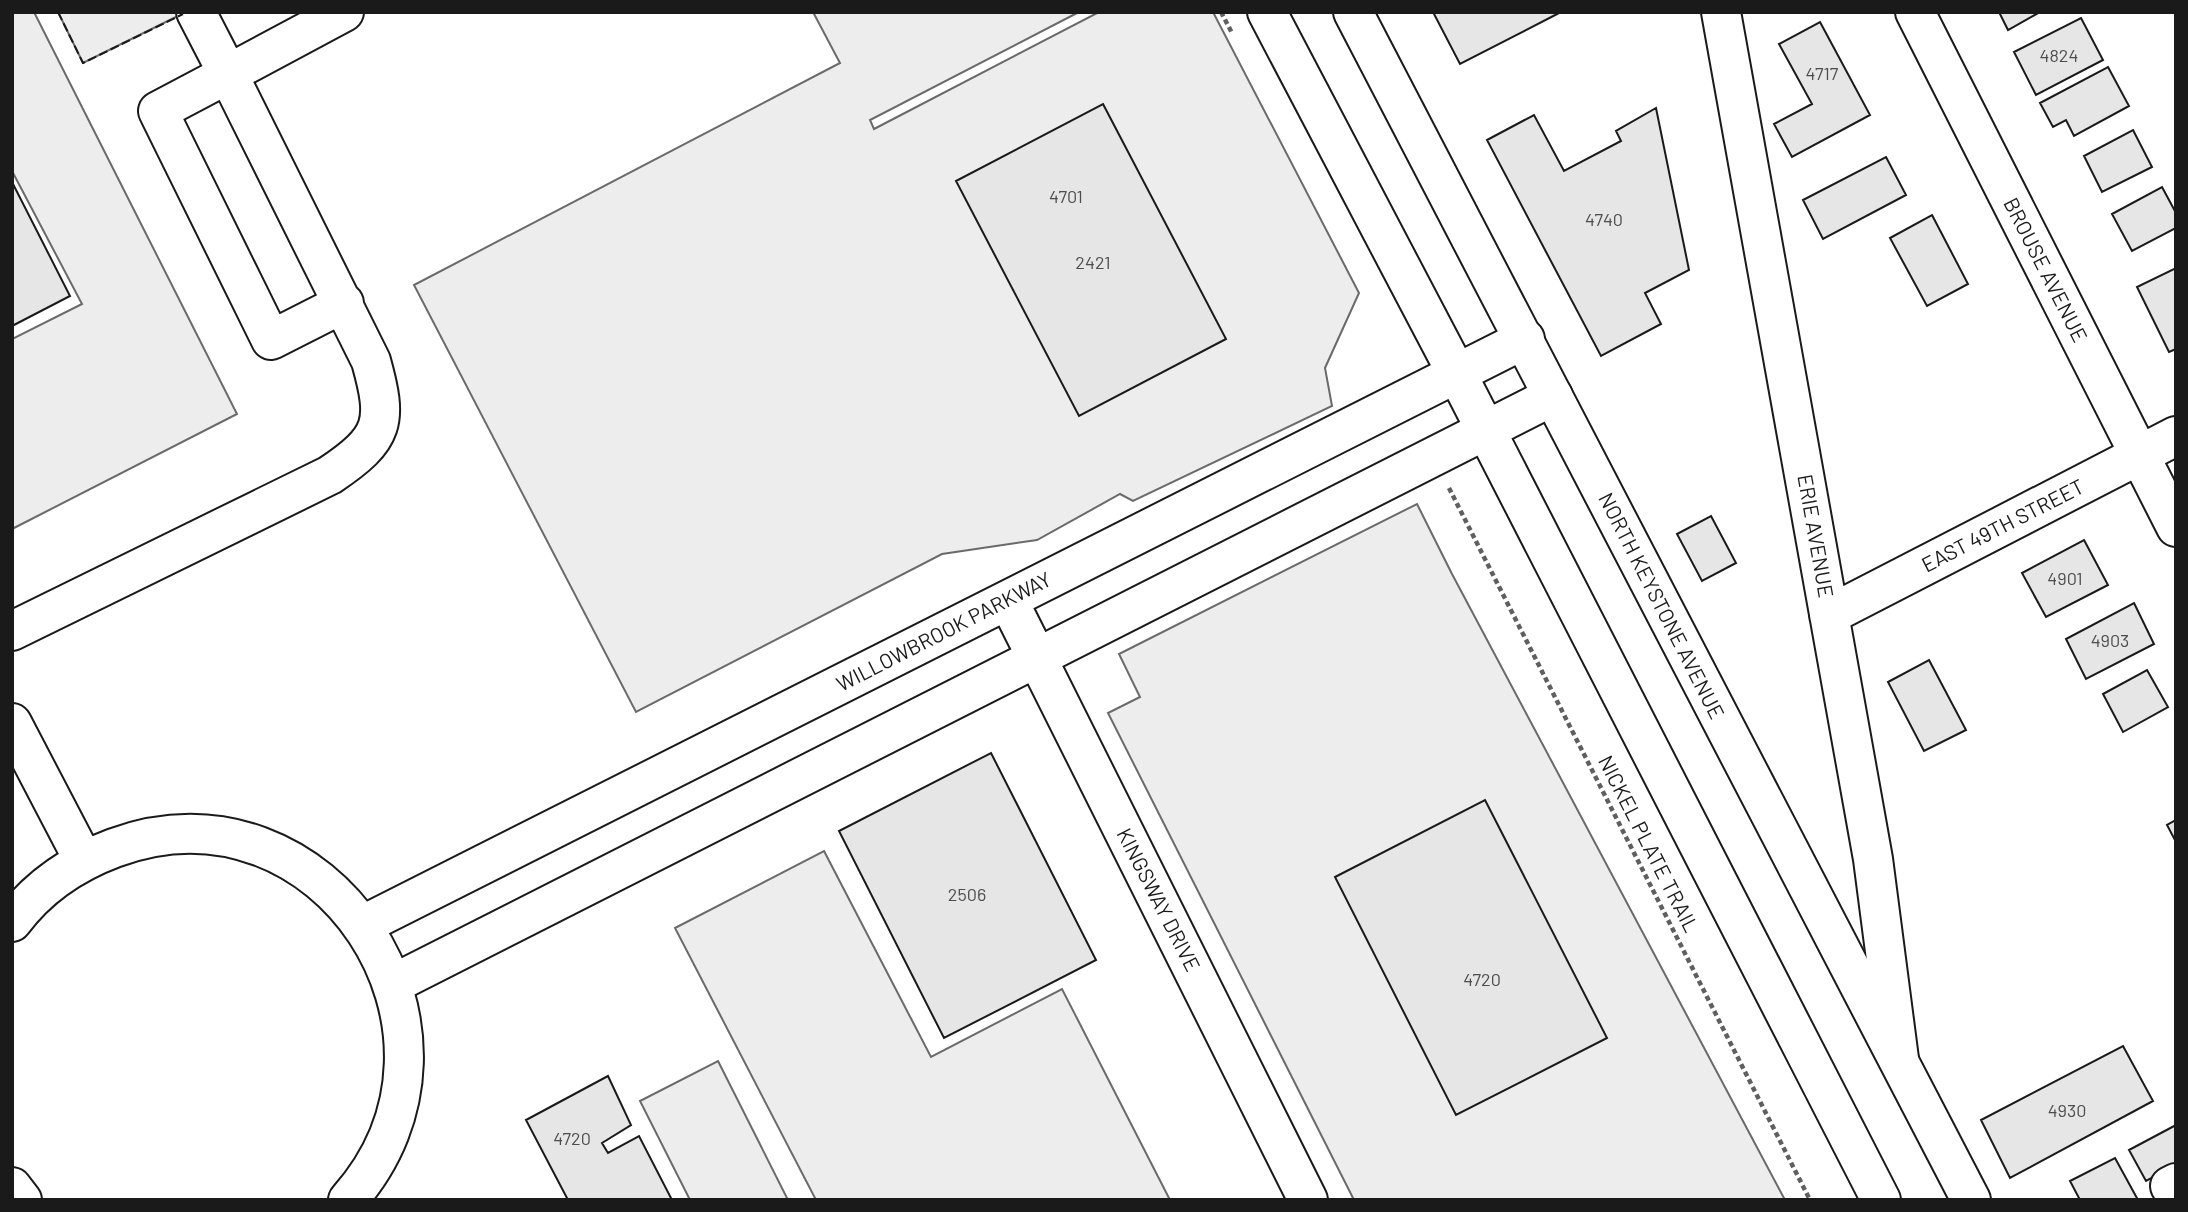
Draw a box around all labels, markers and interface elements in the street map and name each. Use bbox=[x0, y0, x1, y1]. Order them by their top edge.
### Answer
house number: 4824 bbox=[2040, 44, 2078, 66]
house number: 4717 bbox=[1806, 62, 1839, 84]
house number: 4701 bbox=[1049, 185, 1083, 207]
street label: BROUSE AVENUE bbox=[1999, 193, 2094, 346]
house number: 4740 bbox=[1585, 208, 1623, 230]
house number: 2421 bbox=[1075, 251, 1111, 273]
street label: ERIE AVENUE bbox=[1793, 472, 1840, 599]
street label: EAST 49TH STREET bbox=[1917, 473, 2088, 576]
street label: NORTH KEYSTONE AVENUE bbox=[1594, 488, 1730, 723]
street label: WILLOWBROOK PARKWAY bbox=[832, 565, 1055, 696]
house number: 4901 bbox=[2047, 567, 2083, 589]
house number: 4903 bbox=[2091, 629, 2129, 651]
street label: NICKEL PLATE TRAIL bbox=[1594, 751, 1705, 936]
street label: KINGSWAY DRIVE bbox=[1112, 824, 1206, 975]
house number: 2506 bbox=[948, 883, 986, 905]
house number: 4720 bbox=[1463, 968, 1501, 990]
house number: 4930 bbox=[2048, 1099, 2086, 1121]
house number: 4720 bbox=[553, 1127, 591, 1149]

